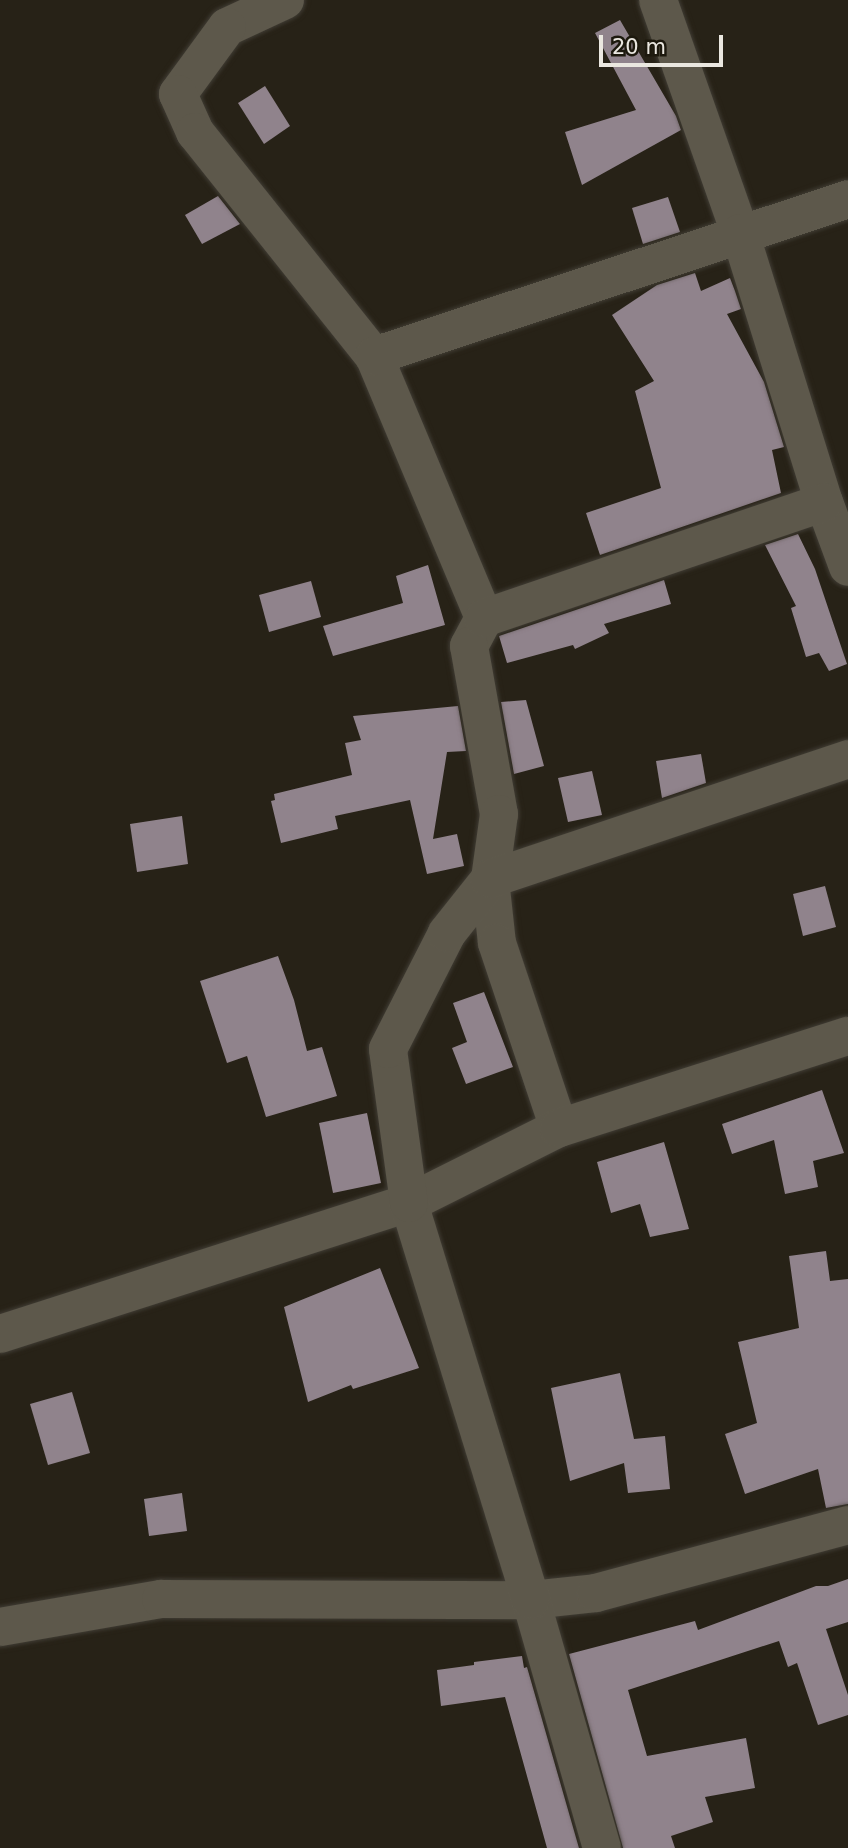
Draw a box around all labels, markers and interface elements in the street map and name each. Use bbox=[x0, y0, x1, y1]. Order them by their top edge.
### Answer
scale bar bbox=[603, 21, 727, 65]
text: 20 m bbox=[612, 35, 666, 59]

